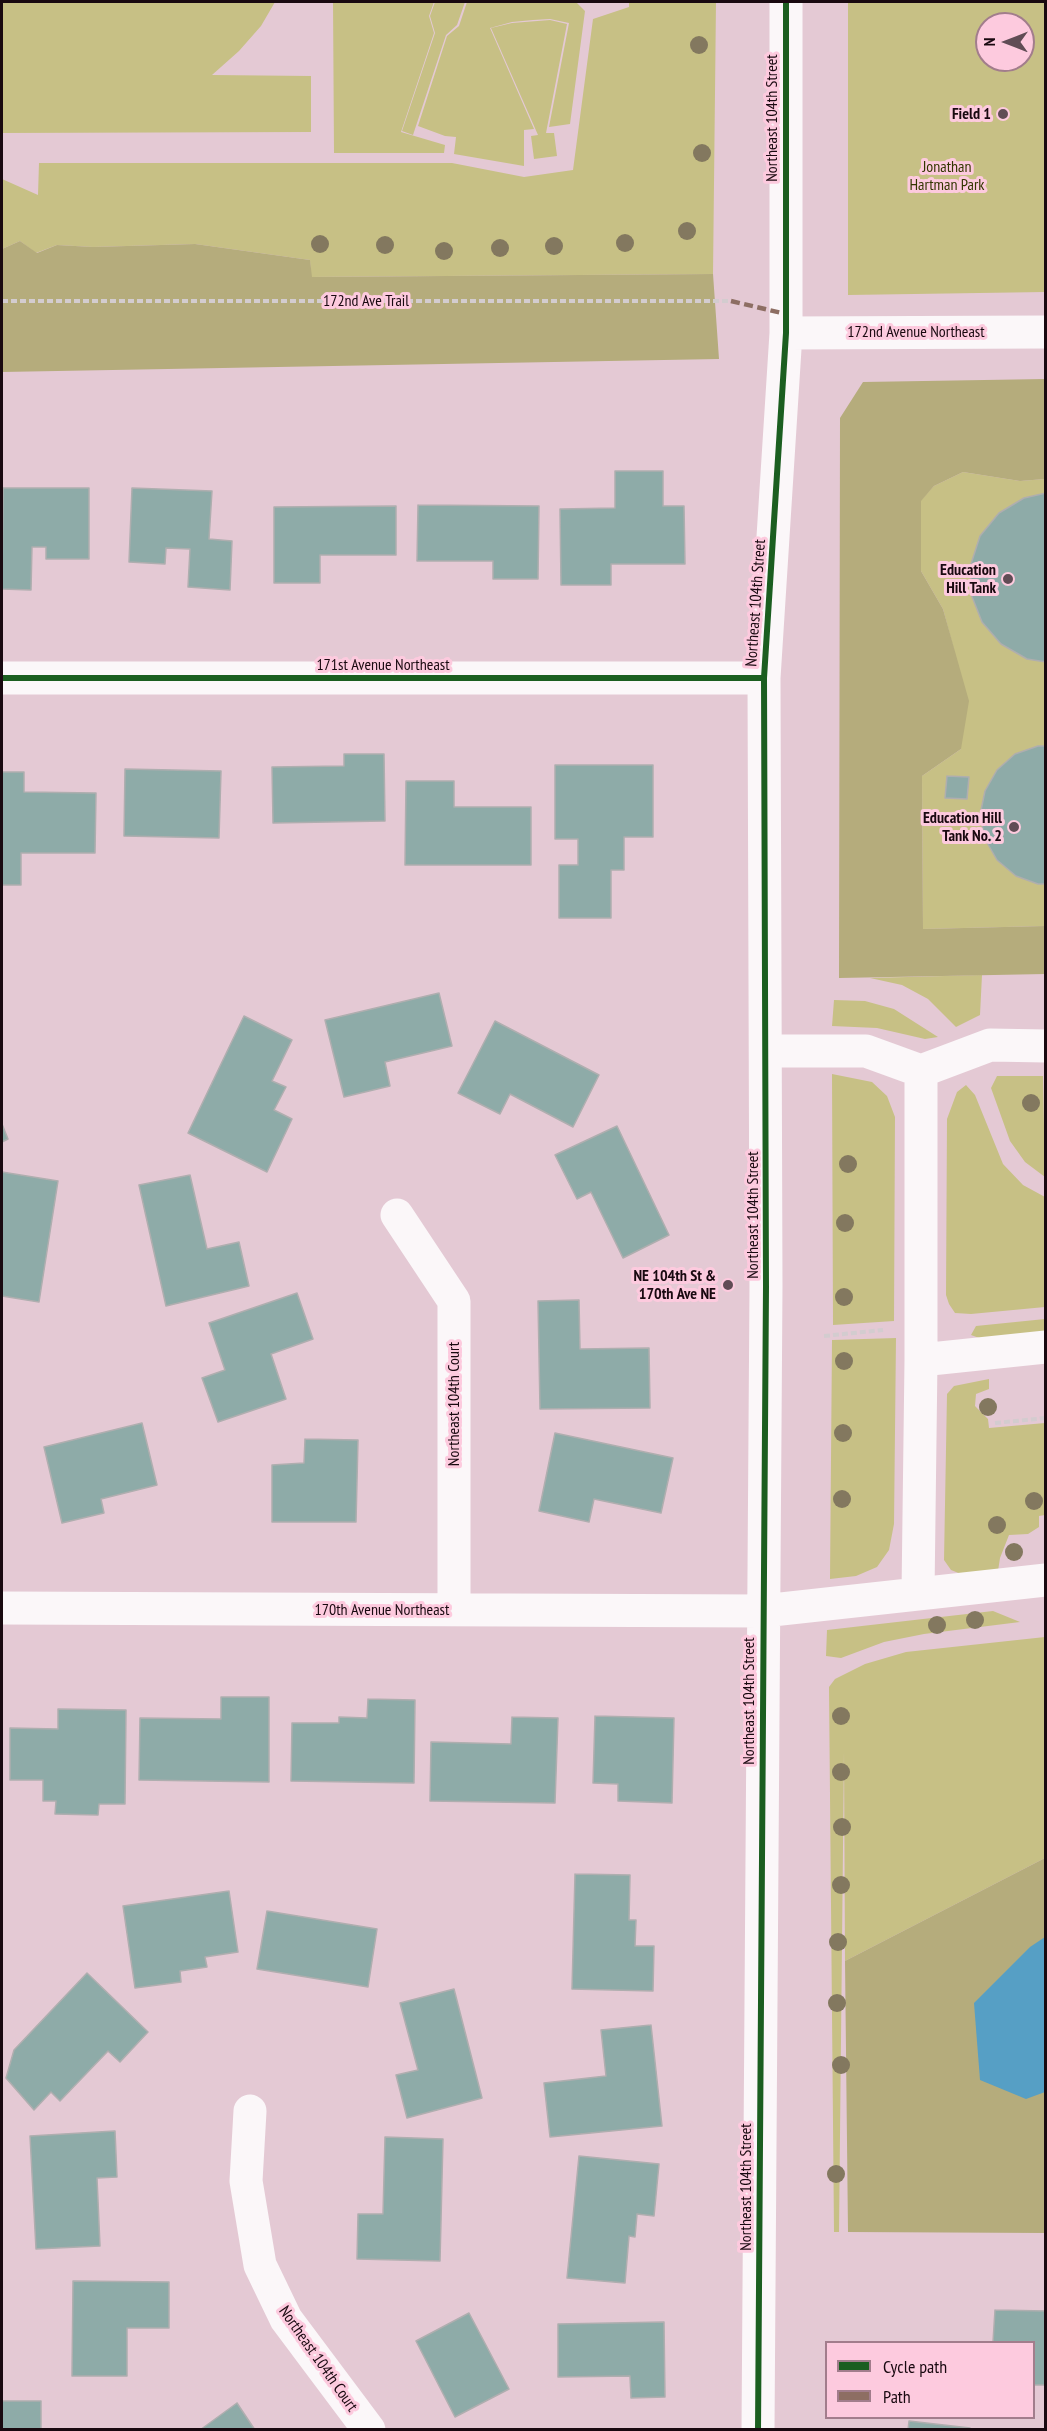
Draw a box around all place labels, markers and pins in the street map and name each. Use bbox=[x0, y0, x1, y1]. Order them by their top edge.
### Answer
place label: Field 1 bbox=[952, 104, 991, 124]
marker: Field 1 bbox=[996, 107, 1010, 121]
place label: Education Hill Tank bbox=[940, 560, 996, 598]
marker: Education Hill Tank bbox=[1001, 572, 1015, 586]
place label: Education Hill Tank No. 2 bbox=[923, 808, 1002, 846]
marker: Education Hill Tank No. 2 bbox=[1007, 820, 1021, 834]
place label: NE 104th St & 170th Ave NE bbox=[633, 1266, 716, 1304]
marker: NE 104th St & 170th Ave NE bbox=[721, 1278, 735, 1292]

